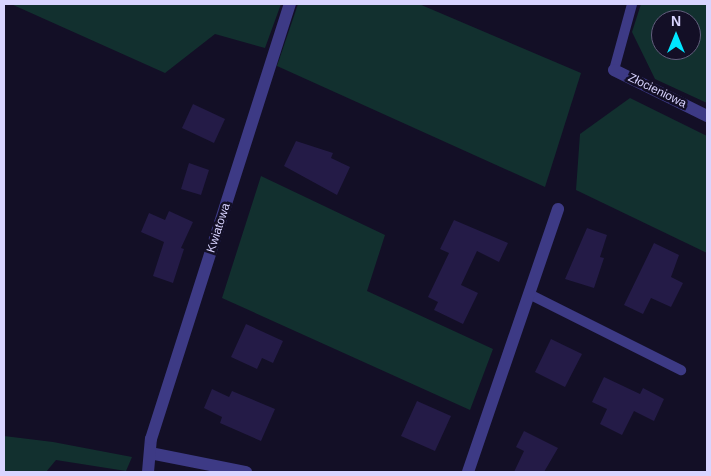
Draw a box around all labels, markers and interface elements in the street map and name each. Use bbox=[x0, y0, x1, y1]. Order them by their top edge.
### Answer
north arrow bbox=[651, 10, 701, 60]
text: N bbox=[671, 13, 681, 29]
street label: Złocieniowa bbox=[625, 71, 689, 111]
street label: Kwiatowa bbox=[204, 201, 234, 255]

